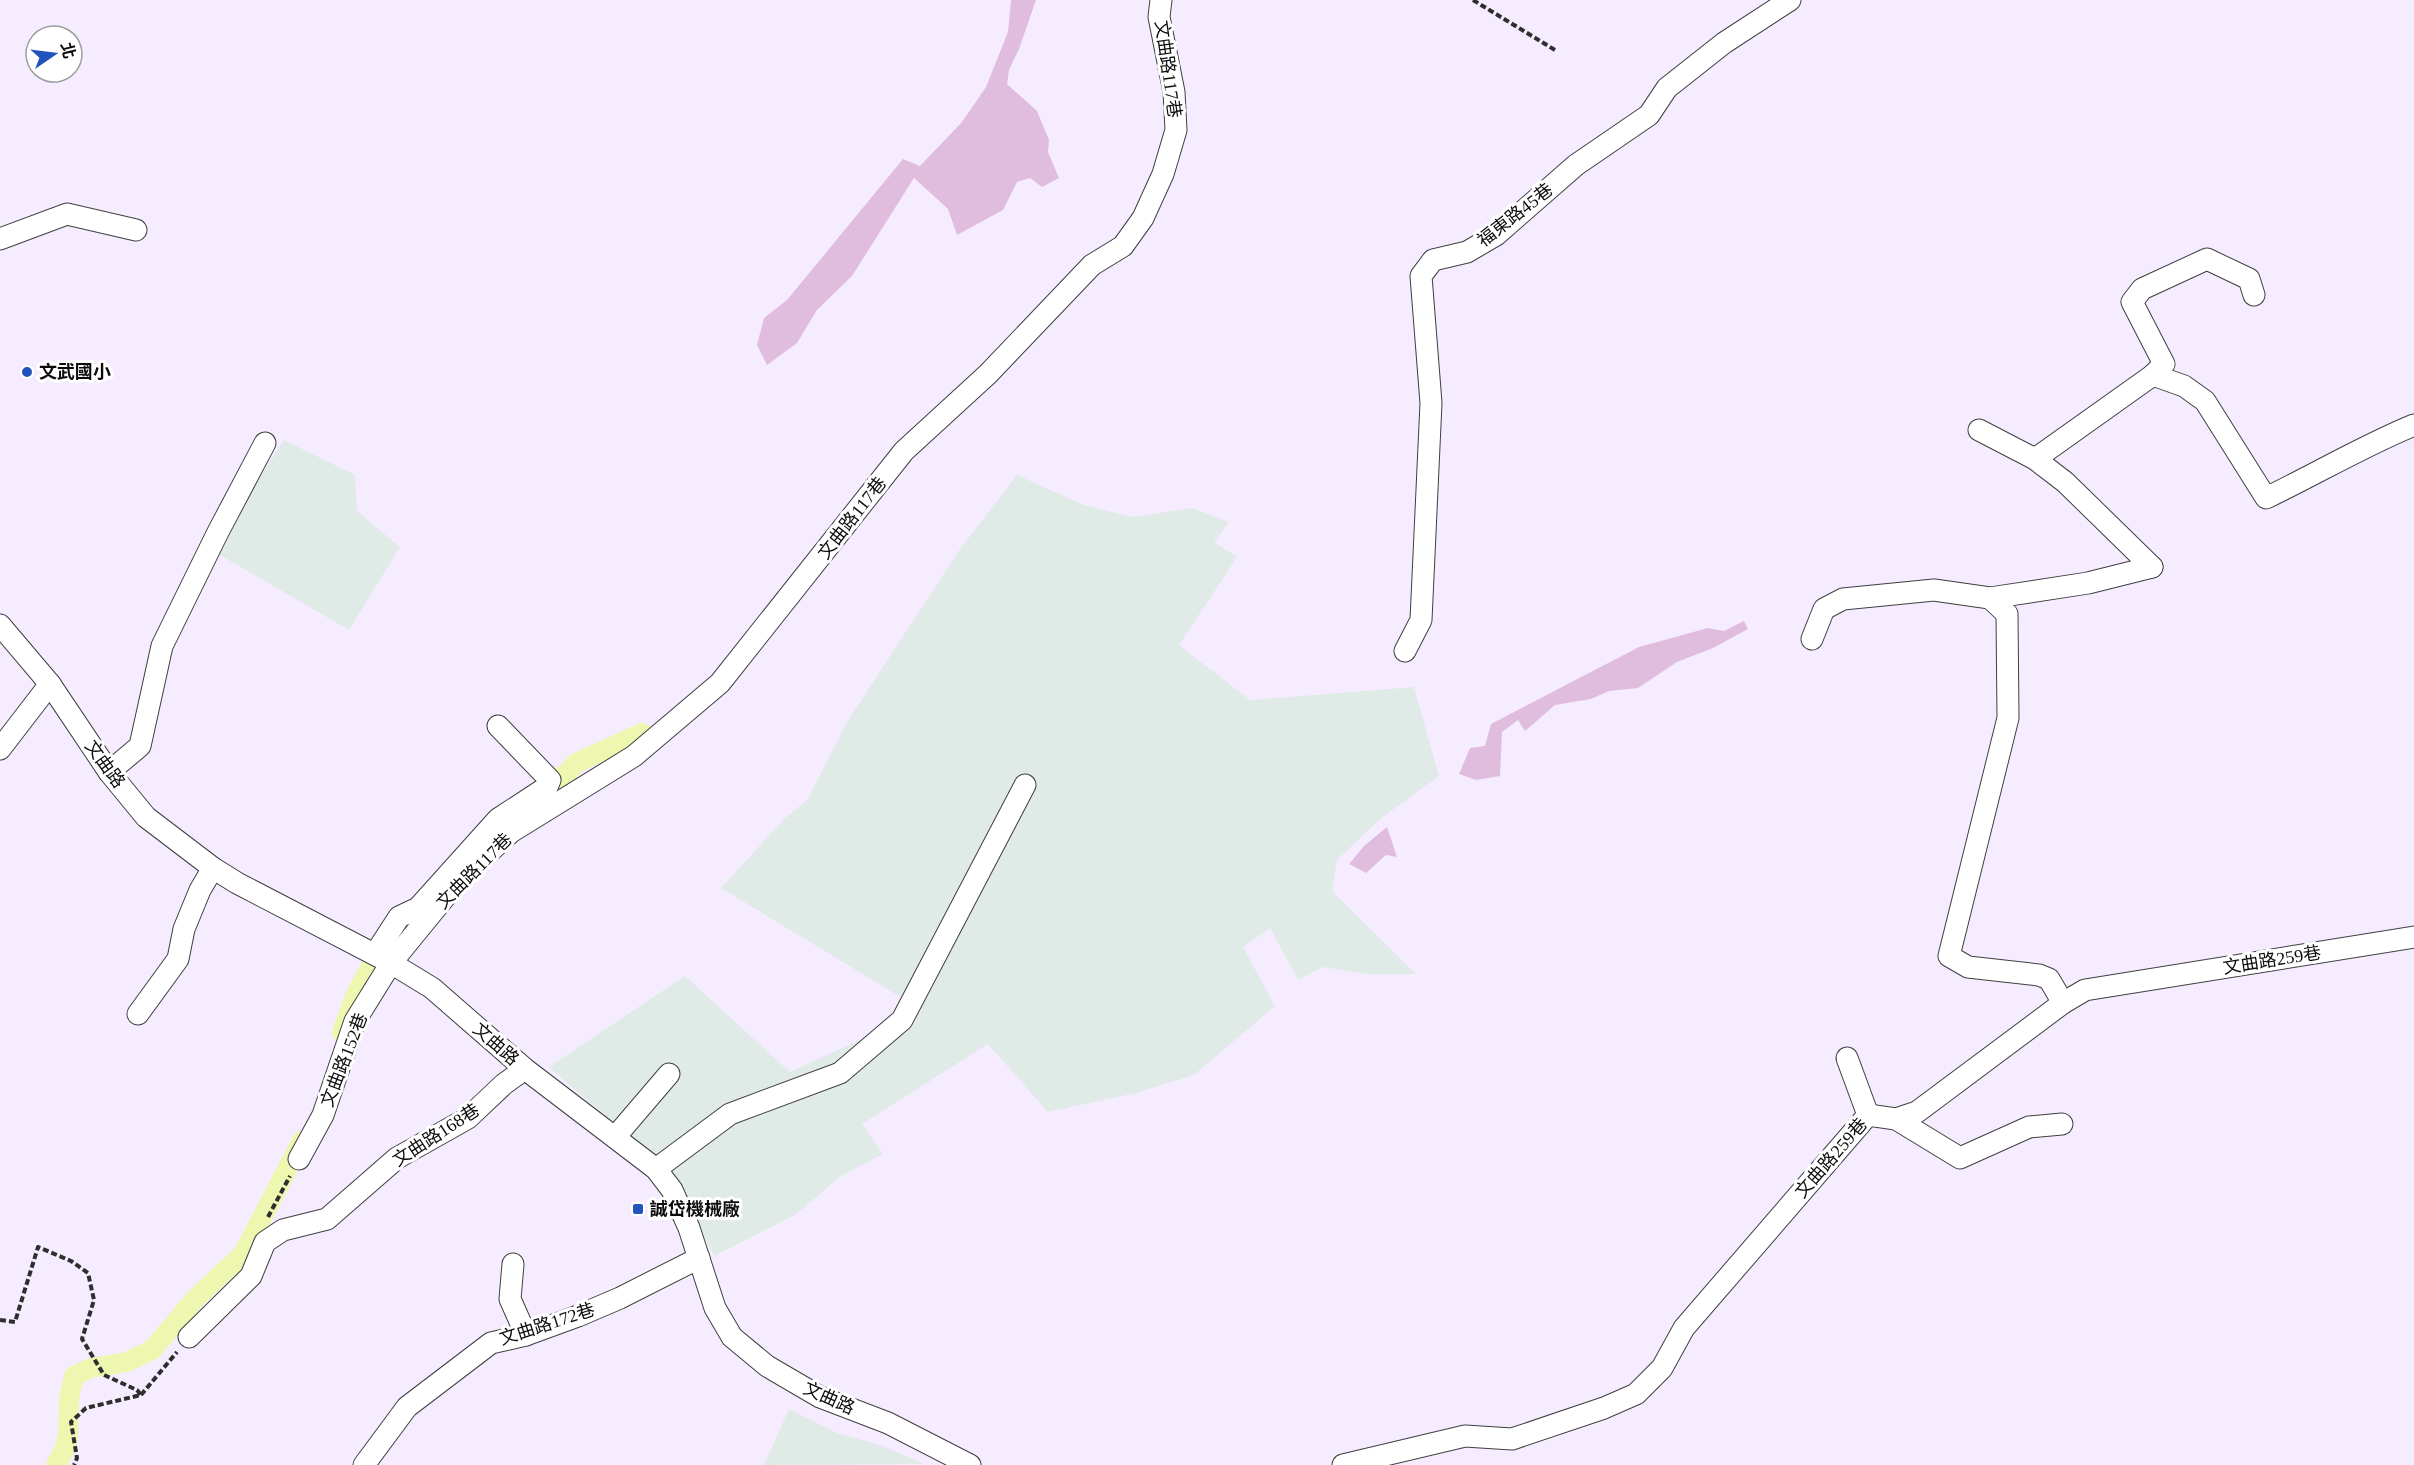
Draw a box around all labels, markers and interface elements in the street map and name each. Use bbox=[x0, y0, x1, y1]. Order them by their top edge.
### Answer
street label: 文曲路117巷 bbox=[1151, 19, 1185, 119]
north arrow bbox=[24, 24, 84, 84]
text: 北 bbox=[58, 41, 78, 60]
street label: 福東路45巷 bbox=[1473, 179, 1557, 251]
place label: 文武國小 bbox=[39, 362, 111, 382]
marker: 文武國小 bbox=[20, 365, 34, 379]
street label: 文曲路117巷 bbox=[814, 473, 890, 563]
street label: 文曲路 bbox=[81, 736, 129, 792]
street label: 文曲路117巷 bbox=[432, 829, 516, 913]
street label: 文曲路259巷 bbox=[2222, 942, 2322, 978]
street label: 文曲路152巷 bbox=[317, 1010, 371, 1110]
street label: 文曲路 bbox=[469, 1019, 523, 1069]
street label: 文曲路168巷 bbox=[389, 1100, 483, 1170]
street label: 文曲路259巷 bbox=[1791, 1114, 1871, 1202]
place label: 誠岱機械廠 bbox=[650, 1199, 740, 1219]
marker: 誠岱機械廠 bbox=[631, 1202, 645, 1216]
street label: 文曲路172巷 bbox=[497, 1299, 597, 1349]
street label: 文曲路 bbox=[800, 1378, 858, 1418]

